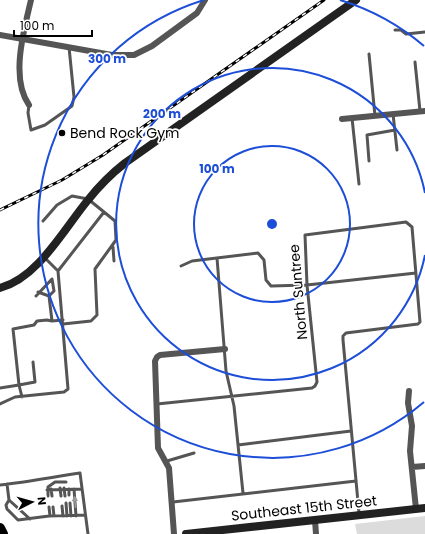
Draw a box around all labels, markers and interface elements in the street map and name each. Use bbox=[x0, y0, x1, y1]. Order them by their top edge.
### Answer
scale bar bbox=[14, 12, 92, 38]
text: 100 m bbox=[20, 17, 54, 34]
text: 300 m bbox=[88, 50, 126, 67]
text: 200 m bbox=[143, 105, 181, 122]
place label: Bend Rock Gym bbox=[70, 123, 180, 143]
marker: Bend Rock Gym bbox=[57, 128, 67, 138]
text: 100 m bbox=[199, 160, 235, 177]
centre of rings bbox=[265, 217, 279, 231]
street label: North Suntree bbox=[284, 243, 312, 341]
north arrow bbox=[12, 482, 52, 522]
street label: Southeast 15th Street bbox=[230, 490, 378, 526]
text: N bbox=[34, 496, 50, 506]
one-way arrow bbox=[71, 496, 78, 508]

